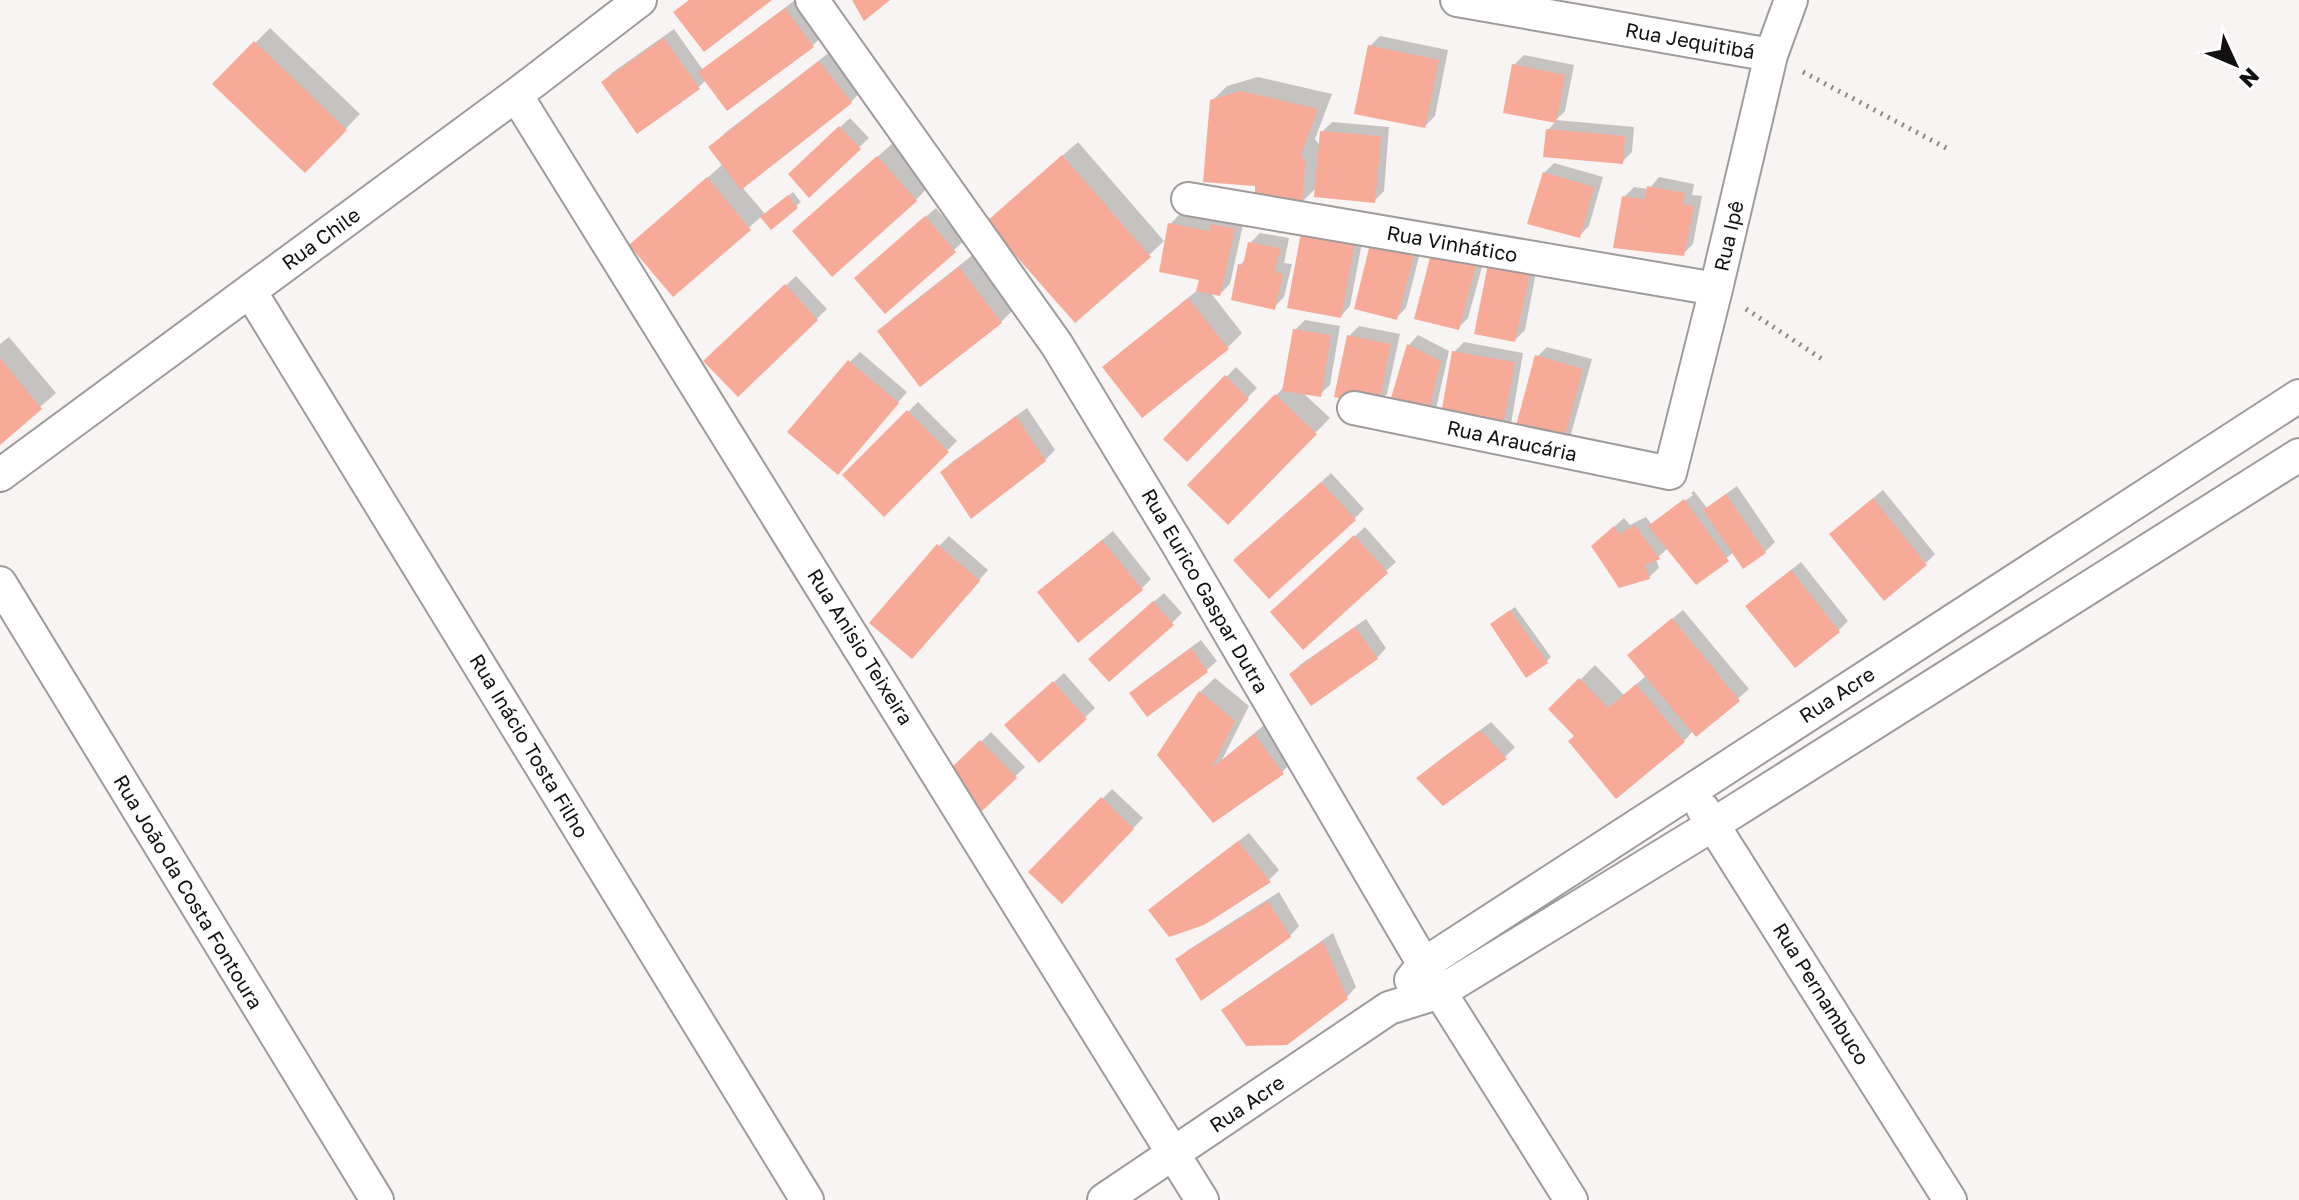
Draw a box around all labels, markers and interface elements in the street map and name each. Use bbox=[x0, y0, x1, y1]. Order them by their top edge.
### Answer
street label: Rua Jequitibá bbox=[1624, 17, 1757, 63]
north arrow bbox=[2195, 24, 2275, 104]
text: N bbox=[2234, 63, 2265, 94]
street label: Rua Ipê bbox=[1708, 198, 1748, 273]
street label: Rua Chile bbox=[277, 202, 364, 275]
street label: Rua Vinhático bbox=[1385, 220, 1519, 266]
street label: Rua Araucária bbox=[1445, 414, 1580, 466]
street label: Rua Eurico Gaspar Dutra bbox=[1137, 484, 1274, 697]
street label: Rua Anisio Teixeira bbox=[803, 564, 919, 729]
street label: Rua Inácio Tosta Filho bbox=[465, 649, 594, 842]
street label: Rua Acre bbox=[1794, 661, 1879, 727]
street label: Rua João da Costa Fontoura bbox=[109, 770, 268, 1013]
street label: Rua Pernambuco bbox=[1769, 918, 1875, 1069]
street label: Rua Acre bbox=[1205, 1069, 1288, 1137]

